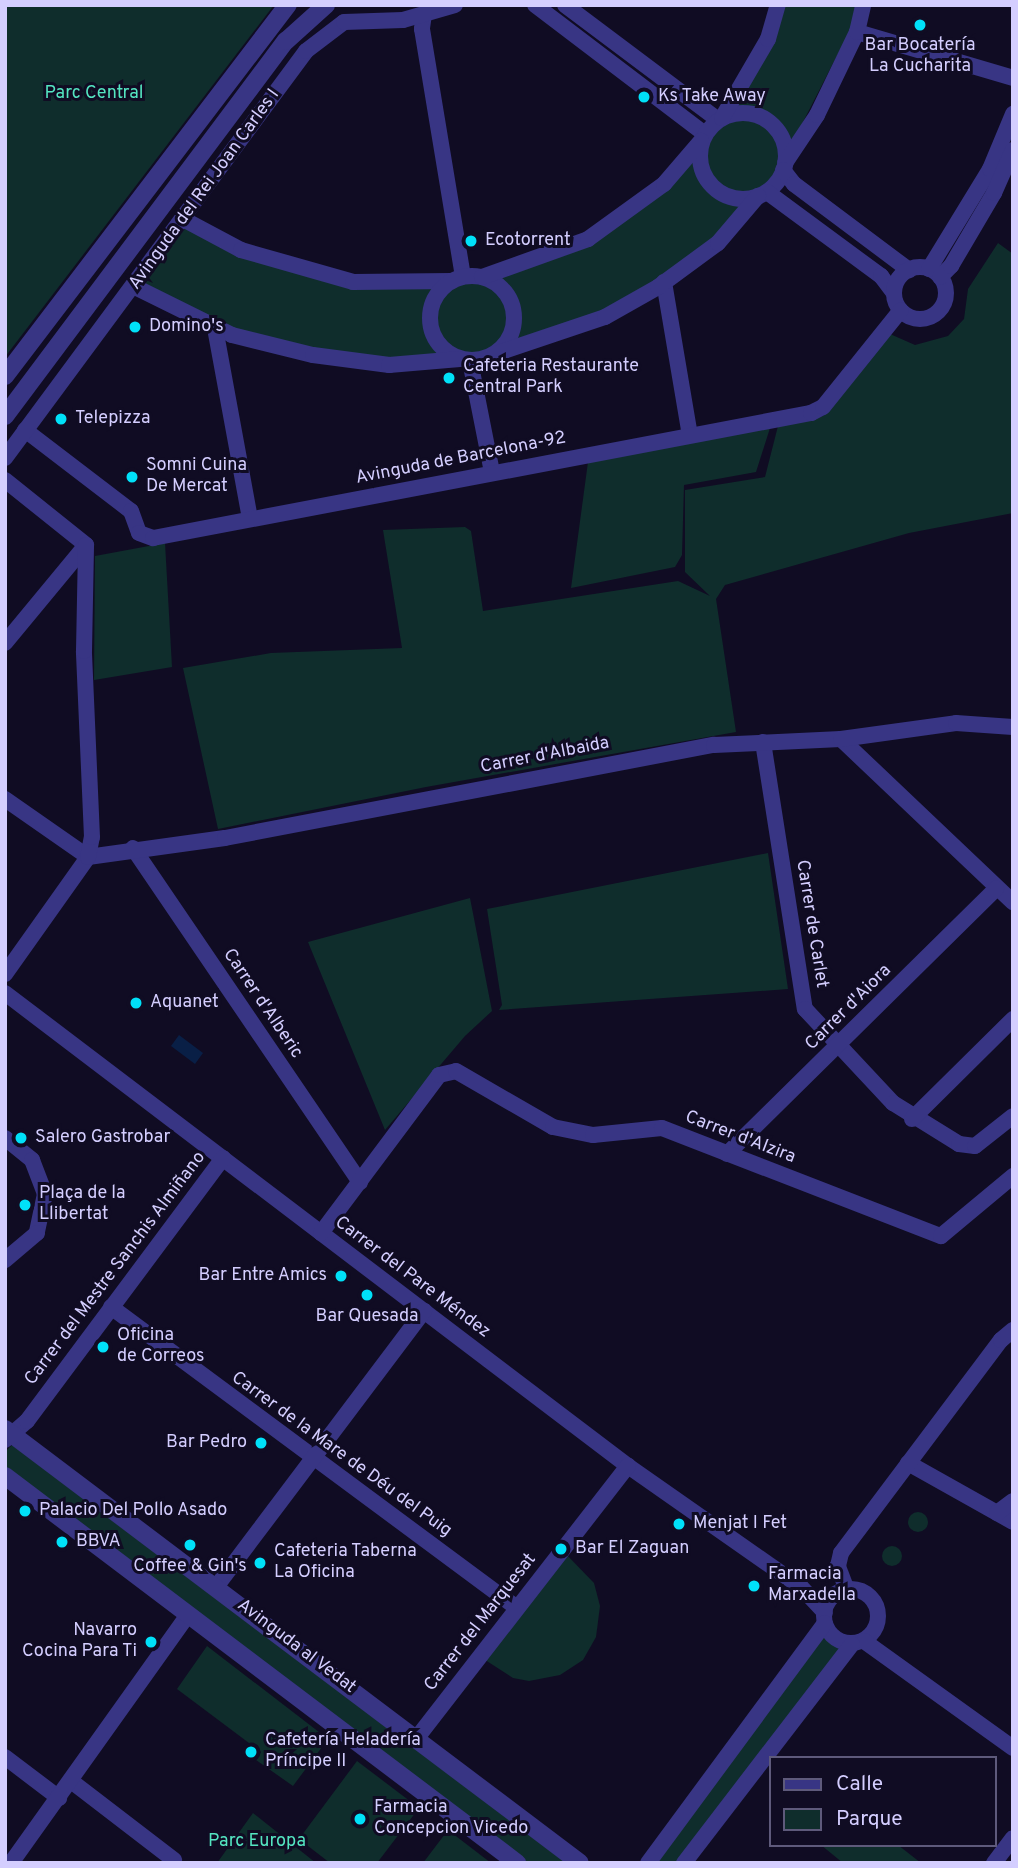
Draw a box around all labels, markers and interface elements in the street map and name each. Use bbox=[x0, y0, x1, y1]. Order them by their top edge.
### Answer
marker: Bar Bocatería La Cucharita bbox=[912, 17, 928, 33]
place label: Bar Bocatería La Cucharita bbox=[865, 36, 975, 78]
park label: Parc Central bbox=[45, 83, 143, 105]
street label: Avinguda del Rei Joan Carles I bbox=[125, 85, 285, 295]
place label: Ks Take Away bbox=[658, 86, 767, 108]
marker: Ks Take Away bbox=[636, 89, 652, 105]
place label: Ecotorrent bbox=[485, 230, 571, 252]
marker: Ecotorrent bbox=[463, 233, 479, 249]
place label: Domino's bbox=[149, 316, 224, 338]
marker: Domino's bbox=[127, 319, 143, 335]
place label: Cafeteria Restaurante Central Park bbox=[463, 357, 639, 400]
marker: Cafeteria Restaurante Central Park bbox=[441, 370, 457, 386]
place label: Telepizza bbox=[75, 408, 151, 430]
marker: Telepizza bbox=[53, 411, 69, 427]
street label: Avinguda de Barcelona-92 bbox=[354, 428, 568, 490]
place label: Somni Cuina De Mercat bbox=[146, 456, 247, 498]
marker: Somni Cuina De Mercat bbox=[124, 469, 140, 485]
street label: Carrer d'Albaida bbox=[479, 733, 611, 779]
street label: Carrer de Carlet bbox=[790, 858, 832, 990]
street label: Carrer d'Alberic bbox=[217, 945, 307, 1063]
street label: Carrer d'Aiora bbox=[802, 961, 896, 1055]
place label: Aquanet bbox=[150, 992, 219, 1014]
marker: Aquanet bbox=[128, 995, 144, 1011]
street label: Carrer d'Alzira bbox=[682, 1107, 798, 1169]
place label: Salero Gastrobar bbox=[35, 1127, 171, 1149]
marker: Salero Gastrobar bbox=[13, 1130, 29, 1146]
street label: Carrer del Mestre Sanchis Almiñano bbox=[21, 1148, 211, 1390]
place label: Plaça de la Llibertat bbox=[39, 1184, 126, 1226]
marker: Plaça de la Llibertat bbox=[17, 1197, 33, 1213]
street label: Carrer del Pare Méndez bbox=[330, 1212, 494, 1344]
place label: Bar Entre Amics bbox=[198, 1265, 327, 1287]
marker: Bar Entre Amics bbox=[333, 1268, 349, 1284]
marker: Bar Quesada bbox=[359, 1287, 375, 1303]
place label: Bar Quesada bbox=[315, 1306, 419, 1328]
place label: Oficina de Correos bbox=[117, 1326, 204, 1368]
marker: Oficina de Correos bbox=[95, 1339, 111, 1355]
street label: Carrer de la Mare de Déu del Puig bbox=[227, 1368, 455, 1542]
place label: Bar Pedro bbox=[166, 1432, 247, 1454]
marker: Bar Pedro bbox=[253, 1435, 269, 1451]
place label: Palacio Del Pollo Asado bbox=[39, 1500, 228, 1522]
marker: Palacio Del Pollo Asado bbox=[17, 1503, 33, 1519]
place label: Menjat I Fet bbox=[693, 1513, 787, 1535]
marker: Menjat I Fet bbox=[671, 1516, 687, 1532]
place label: BBVA bbox=[76, 1531, 121, 1553]
marker: BBVA bbox=[54, 1534, 70, 1550]
marker: Coffee & Gin's bbox=[182, 1537, 198, 1553]
place label: Bar El Zaguan bbox=[575, 1538, 689, 1560]
marker: Bar El Zaguan bbox=[553, 1541, 569, 1557]
place label: Cafeteria Taberna La Oficina bbox=[274, 1542, 417, 1584]
street label: Carrer del Marquesat bbox=[421, 1550, 541, 1696]
marker: Cafeteria Taberna La Oficina bbox=[252, 1555, 268, 1571]
place label: Coffee & Gin's bbox=[133, 1556, 247, 1578]
place label: Farmacia Marxadella bbox=[768, 1565, 856, 1608]
marker: Farmacia Marxadella bbox=[746, 1578, 762, 1594]
street label: Avinguda al Vedat bbox=[232, 1595, 360, 1699]
place label: Navarro Cocina Para Ti bbox=[21, 1621, 137, 1664]
marker: Navarro Cocina Para Ti bbox=[143, 1634, 159, 1650]
place label: Cafetería Heladería Príncipe II bbox=[265, 1731, 421, 1774]
marker: Cafetería Heladería Príncipe II bbox=[243, 1744, 259, 1760]
legend bbox=[769, 1756, 997, 1847]
text: Calle bbox=[836, 1771, 883, 1798]
place label: Farmacia Concepcion Vicedo bbox=[374, 1798, 529, 1840]
text: Parque bbox=[836, 1806, 903, 1833]
marker: Farmacia Concepcion Vicedo bbox=[352, 1811, 368, 1827]
park label: Parc Europa bbox=[208, 1831, 306, 1853]

